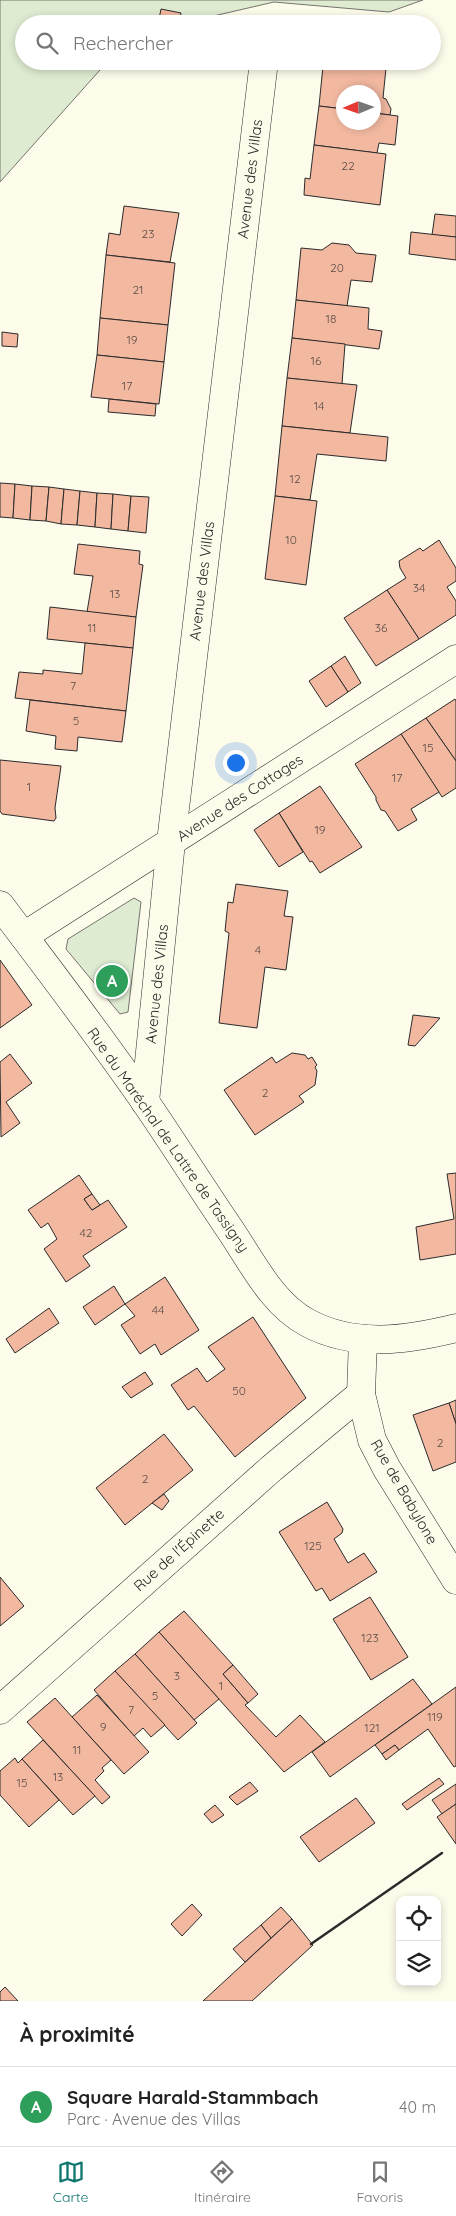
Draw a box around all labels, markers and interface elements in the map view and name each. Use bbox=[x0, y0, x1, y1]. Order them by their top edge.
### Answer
search box bbox=[15, 15, 441, 70]
icon: search bbox=[33, 29, 61, 57]
text: Rechercher bbox=[73, 31, 173, 55]
north arrow bbox=[336, 85, 381, 130]
street label: Avenue des Villas bbox=[233, 118, 266, 240]
house number: 22 bbox=[341, 158, 355, 173]
house number: 23 bbox=[142, 226, 154, 241]
house number: 20 bbox=[330, 260, 344, 275]
house number: 21 bbox=[132, 282, 144, 297]
house number: 18 bbox=[326, 311, 336, 326]
house number: 19 bbox=[126, 332, 138, 347]
house number: 16 bbox=[311, 353, 322, 368]
house number: 17 bbox=[122, 378, 132, 393]
house number: 14 bbox=[314, 398, 324, 413]
house number: 12 bbox=[289, 471, 301, 486]
street label: Avenue des Villas bbox=[185, 520, 218, 642]
house number: 10 bbox=[285, 532, 297, 547]
house number: 34 bbox=[413, 580, 425, 595]
house number: 13 bbox=[110, 586, 120, 601]
house number: 11 bbox=[88, 620, 96, 635]
house number: 36 bbox=[375, 620, 388, 635]
house number: 7 bbox=[70, 678, 76, 693]
house number: 5 bbox=[73, 713, 79, 728]
house number: 15 bbox=[423, 740, 433, 755]
street label: Avenue des Cottages bbox=[173, 750, 306, 846]
your location bbox=[223, 750, 249, 776]
house number: 17 bbox=[392, 770, 402, 785]
house number: 1 bbox=[27, 779, 31, 794]
house number: 19 bbox=[314, 822, 326, 837]
street label: Avenue des Villas bbox=[141, 923, 172, 1045]
house number: 4 bbox=[255, 942, 261, 957]
pin: A bbox=[96, 962, 128, 1000]
street label: Rue du Maréchal de Lattre de Tassigny bbox=[83, 1024, 254, 1256]
house number: 2 bbox=[262, 1085, 269, 1100]
house number: 42 bbox=[80, 1225, 93, 1240]
house number: 44 bbox=[152, 1302, 164, 1317]
house number: 50 bbox=[232, 1383, 246, 1398]
house number: 2 bbox=[437, 1435, 444, 1450]
street label: Rue de Babylone bbox=[367, 1436, 442, 1548]
house number: 2 bbox=[142, 1471, 149, 1486]
street label: Rue de l'Épinette bbox=[129, 1504, 228, 1595]
house number: 125 bbox=[304, 1538, 322, 1553]
house number: 123 bbox=[361, 1630, 379, 1645]
house number: 3 bbox=[174, 1668, 180, 1683]
house number: 1 bbox=[219, 1678, 223, 1693]
house number: 5 bbox=[152, 1688, 158, 1703]
house number: 7 bbox=[128, 1702, 134, 1717]
house number: 119 bbox=[427, 1709, 443, 1724]
house number: 9 bbox=[100, 1719, 107, 1734]
house number: 121 bbox=[364, 1720, 380, 1735]
house number: 11 bbox=[73, 1742, 81, 1757]
house number: 13 bbox=[53, 1769, 63, 1784]
house number: 15 bbox=[17, 1775, 27, 1790]
map controls bbox=[396, 1896, 441, 1986]
button: locate bbox=[396, 1896, 441, 1941]
button: layers bbox=[396, 1941, 441, 1986]
text: À proximité bbox=[20, 2021, 135, 2047]
text: Square Harald-Stammbach bbox=[67, 2085, 319, 2109]
text: A bbox=[31, 2097, 41, 2117]
text: 40 m bbox=[399, 2097, 436, 2117]
text: Parc · Avenue des Villas bbox=[67, 2109, 240, 2129]
tab: Carte bbox=[53, 2158, 88, 2206]
tab: Itinéraire bbox=[194, 2158, 251, 2206]
tab: Favoris bbox=[356, 2158, 403, 2206]

